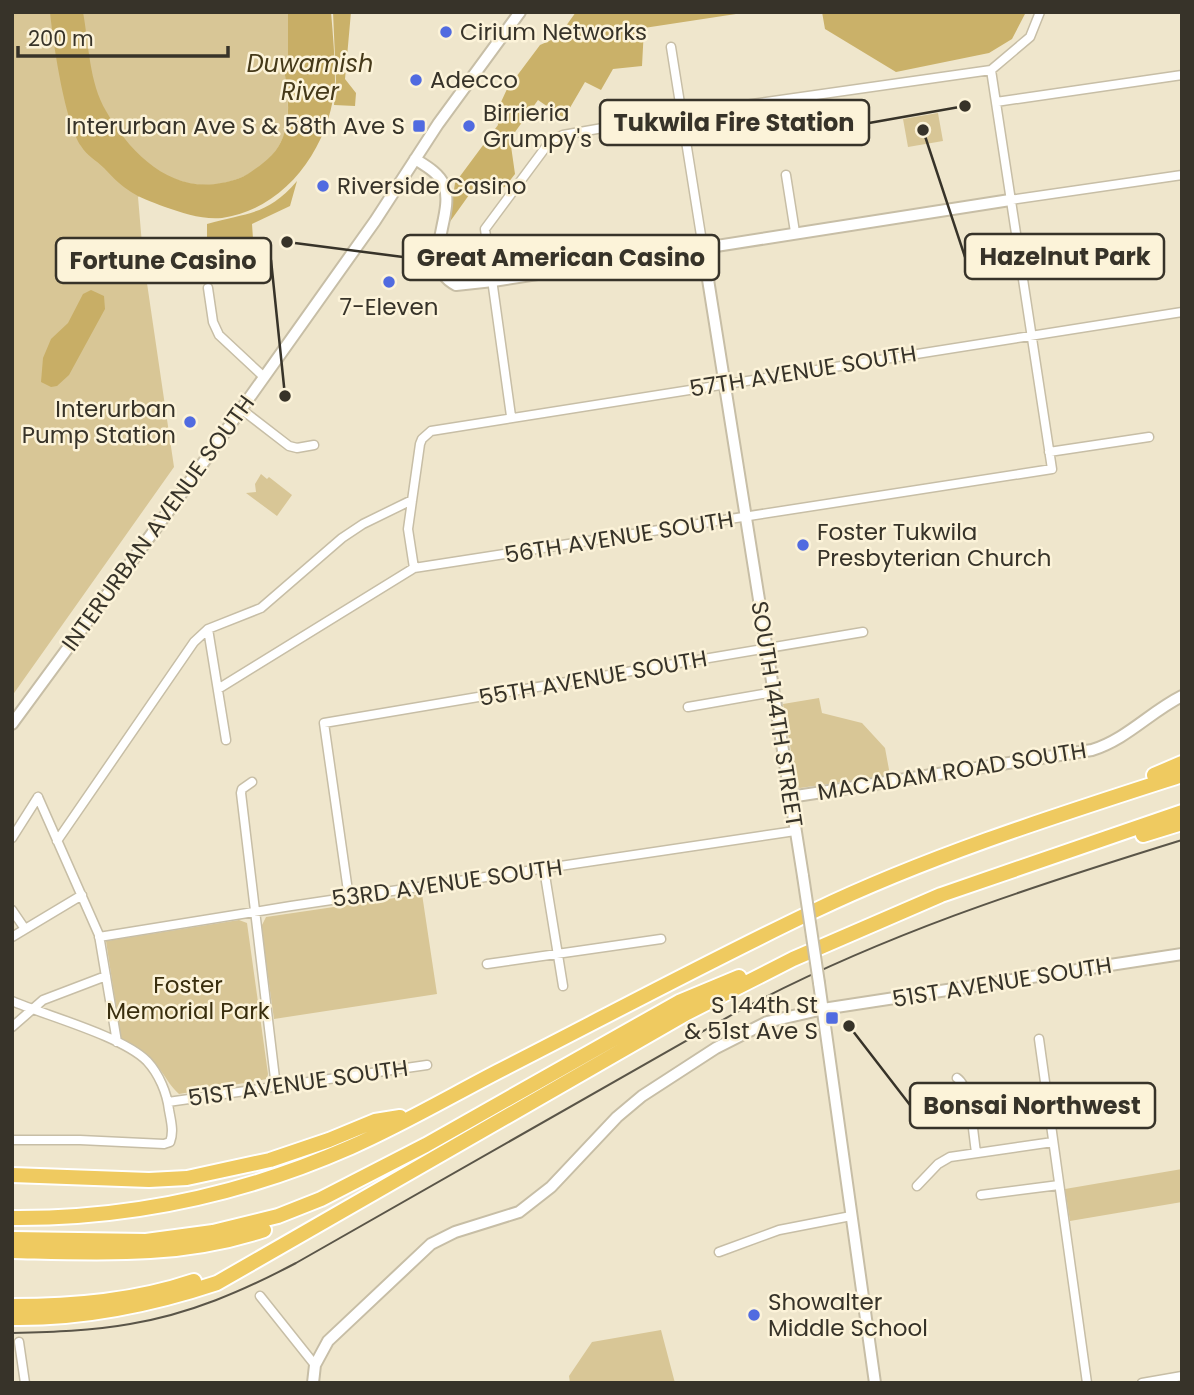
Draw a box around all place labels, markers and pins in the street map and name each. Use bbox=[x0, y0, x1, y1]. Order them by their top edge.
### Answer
place label: Cirium Networks bbox=[460, 16, 647, 48]
marker: Cirium Networks bbox=[438, 24, 454, 40]
place label: Adecco bbox=[430, 64, 518, 96]
marker: Adecco bbox=[408, 72, 424, 88]
place label: Birrieria Grumpy's bbox=[483, 97, 592, 155]
callout: Tukwila Fire Station bbox=[600, 100, 869, 145]
place label: Interurban Ave S & 58th Ave S bbox=[66, 110, 405, 142]
marker: Interurban Ave S & 58th Ave S bbox=[411, 118, 427, 134]
marker: Birrieria Grumpy's bbox=[461, 118, 477, 134]
place label: Riverside Casino bbox=[337, 170, 526, 202]
marker: Riverside Casino bbox=[315, 178, 331, 194]
callout: Hazelnut Park bbox=[965, 234, 1164, 279]
callout: Great American Casino bbox=[403, 235, 719, 280]
callout: Fortune Casino bbox=[56, 238, 271, 283]
marker: 7-Eleven bbox=[381, 274, 397, 290]
place label: 7-Eleven bbox=[340, 291, 438, 323]
place label: Interurban Pump Station bbox=[22, 393, 176, 451]
marker: Interurban Pump Station bbox=[182, 414, 198, 430]
place label: Foster Tukwila Presbyterian Church bbox=[817, 516, 1051, 574]
marker: Foster Tukwila Presbyterian Church bbox=[795, 537, 811, 553]
place label: S 144th St & 51st Ave S bbox=[684, 989, 818, 1047]
marker: S 144th St & 51st Ave S bbox=[824, 1010, 840, 1026]
callout: Bonsai Northwest bbox=[910, 1083, 1155, 1128]
place label: Showalter Middle School bbox=[768, 1286, 928, 1344]
marker: Showalter Middle School bbox=[746, 1307, 762, 1323]

